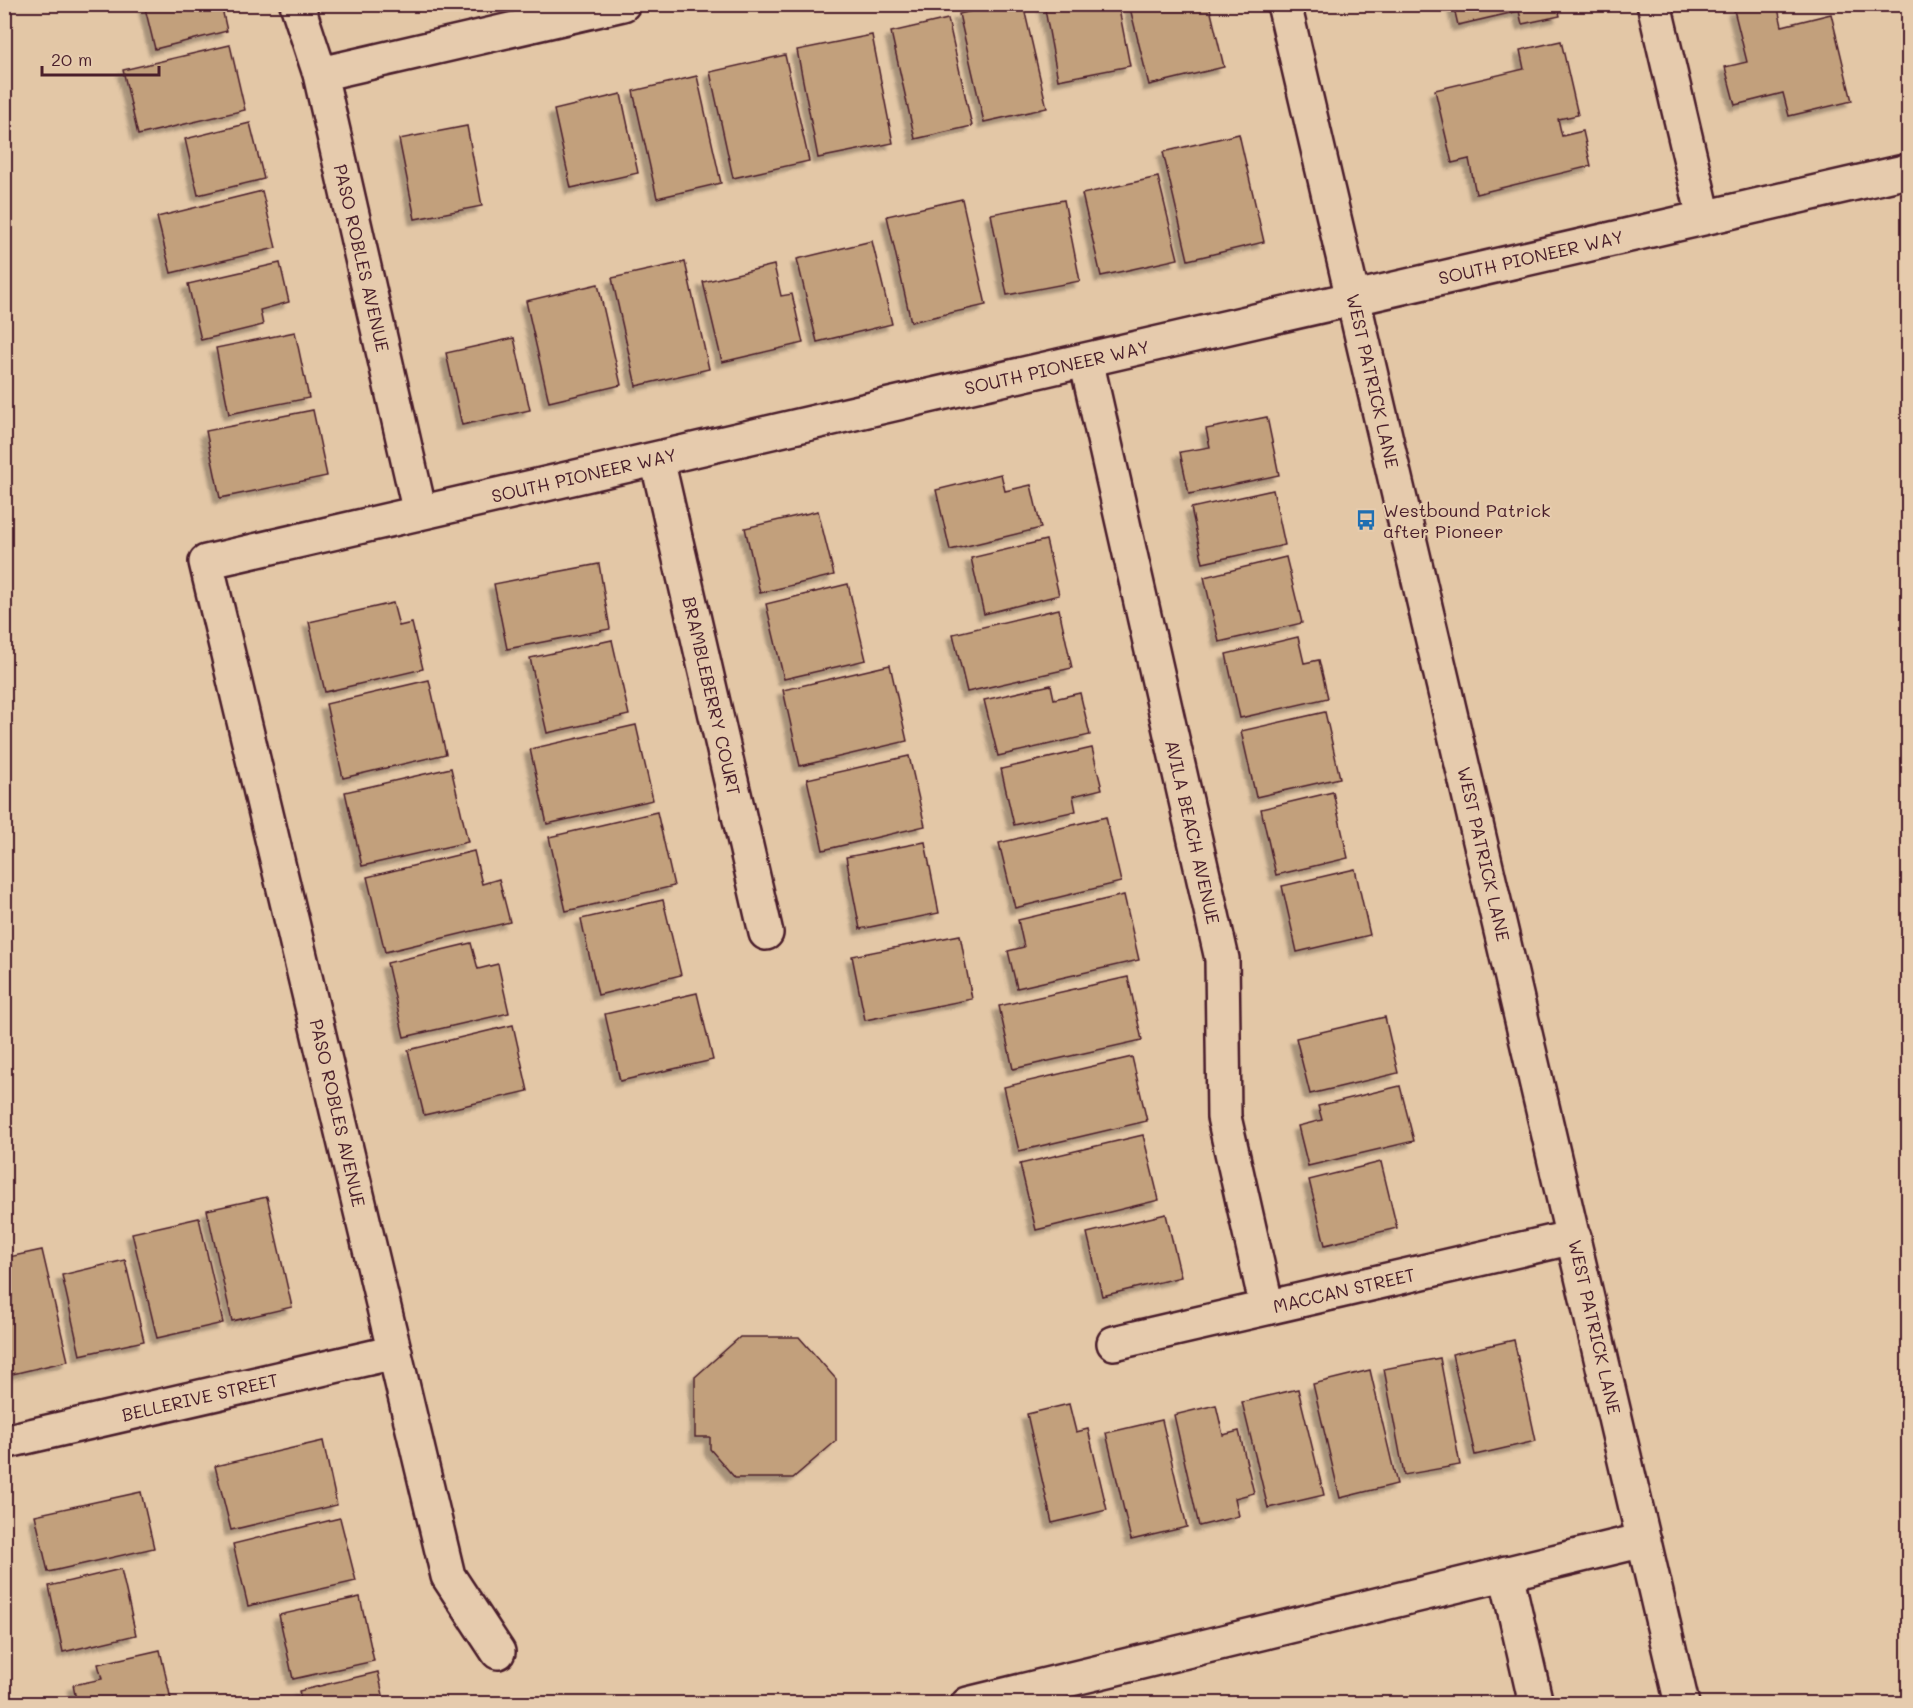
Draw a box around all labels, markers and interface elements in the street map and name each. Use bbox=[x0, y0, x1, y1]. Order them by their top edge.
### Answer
scale bar bbox=[42, 39, 159, 77]
text: 20 m bbox=[51, 47, 92, 71]
street label: PASO ROBLES AVENUE bbox=[329, 162, 395, 354]
street label: SOUTH PIONEER WAY bbox=[1436, 224, 1626, 290]
street label: WEST PATRICK LANE bbox=[1341, 291, 1405, 471]
street label: SOUTH PIONEER WAY bbox=[962, 334, 1152, 400]
street label: SOUTH PIONEER WAY bbox=[489, 442, 679, 508]
place label: Westbound Patrick after Pioneer bbox=[1383, 498, 1551, 543]
bus stop icon: Westbound Patrick after Pioneer bbox=[1354, 508, 1378, 532]
street label: BRAMBLEBERRY COURT bbox=[677, 594, 747, 798]
street label: AVILA BEACH AVENUE bbox=[1160, 737, 1226, 927]
street label: WEST PATRICK LANE bbox=[1452, 764, 1516, 944]
street label: PASO ROBLES AVENUE bbox=[305, 1017, 371, 1209]
street label: WEST PATRICK LANE bbox=[1563, 1237, 1627, 1417]
street label: MACCAN STREET bbox=[1271, 1262, 1417, 1318]
street label: BELLERIVE STREET bbox=[119, 1367, 281, 1427]

